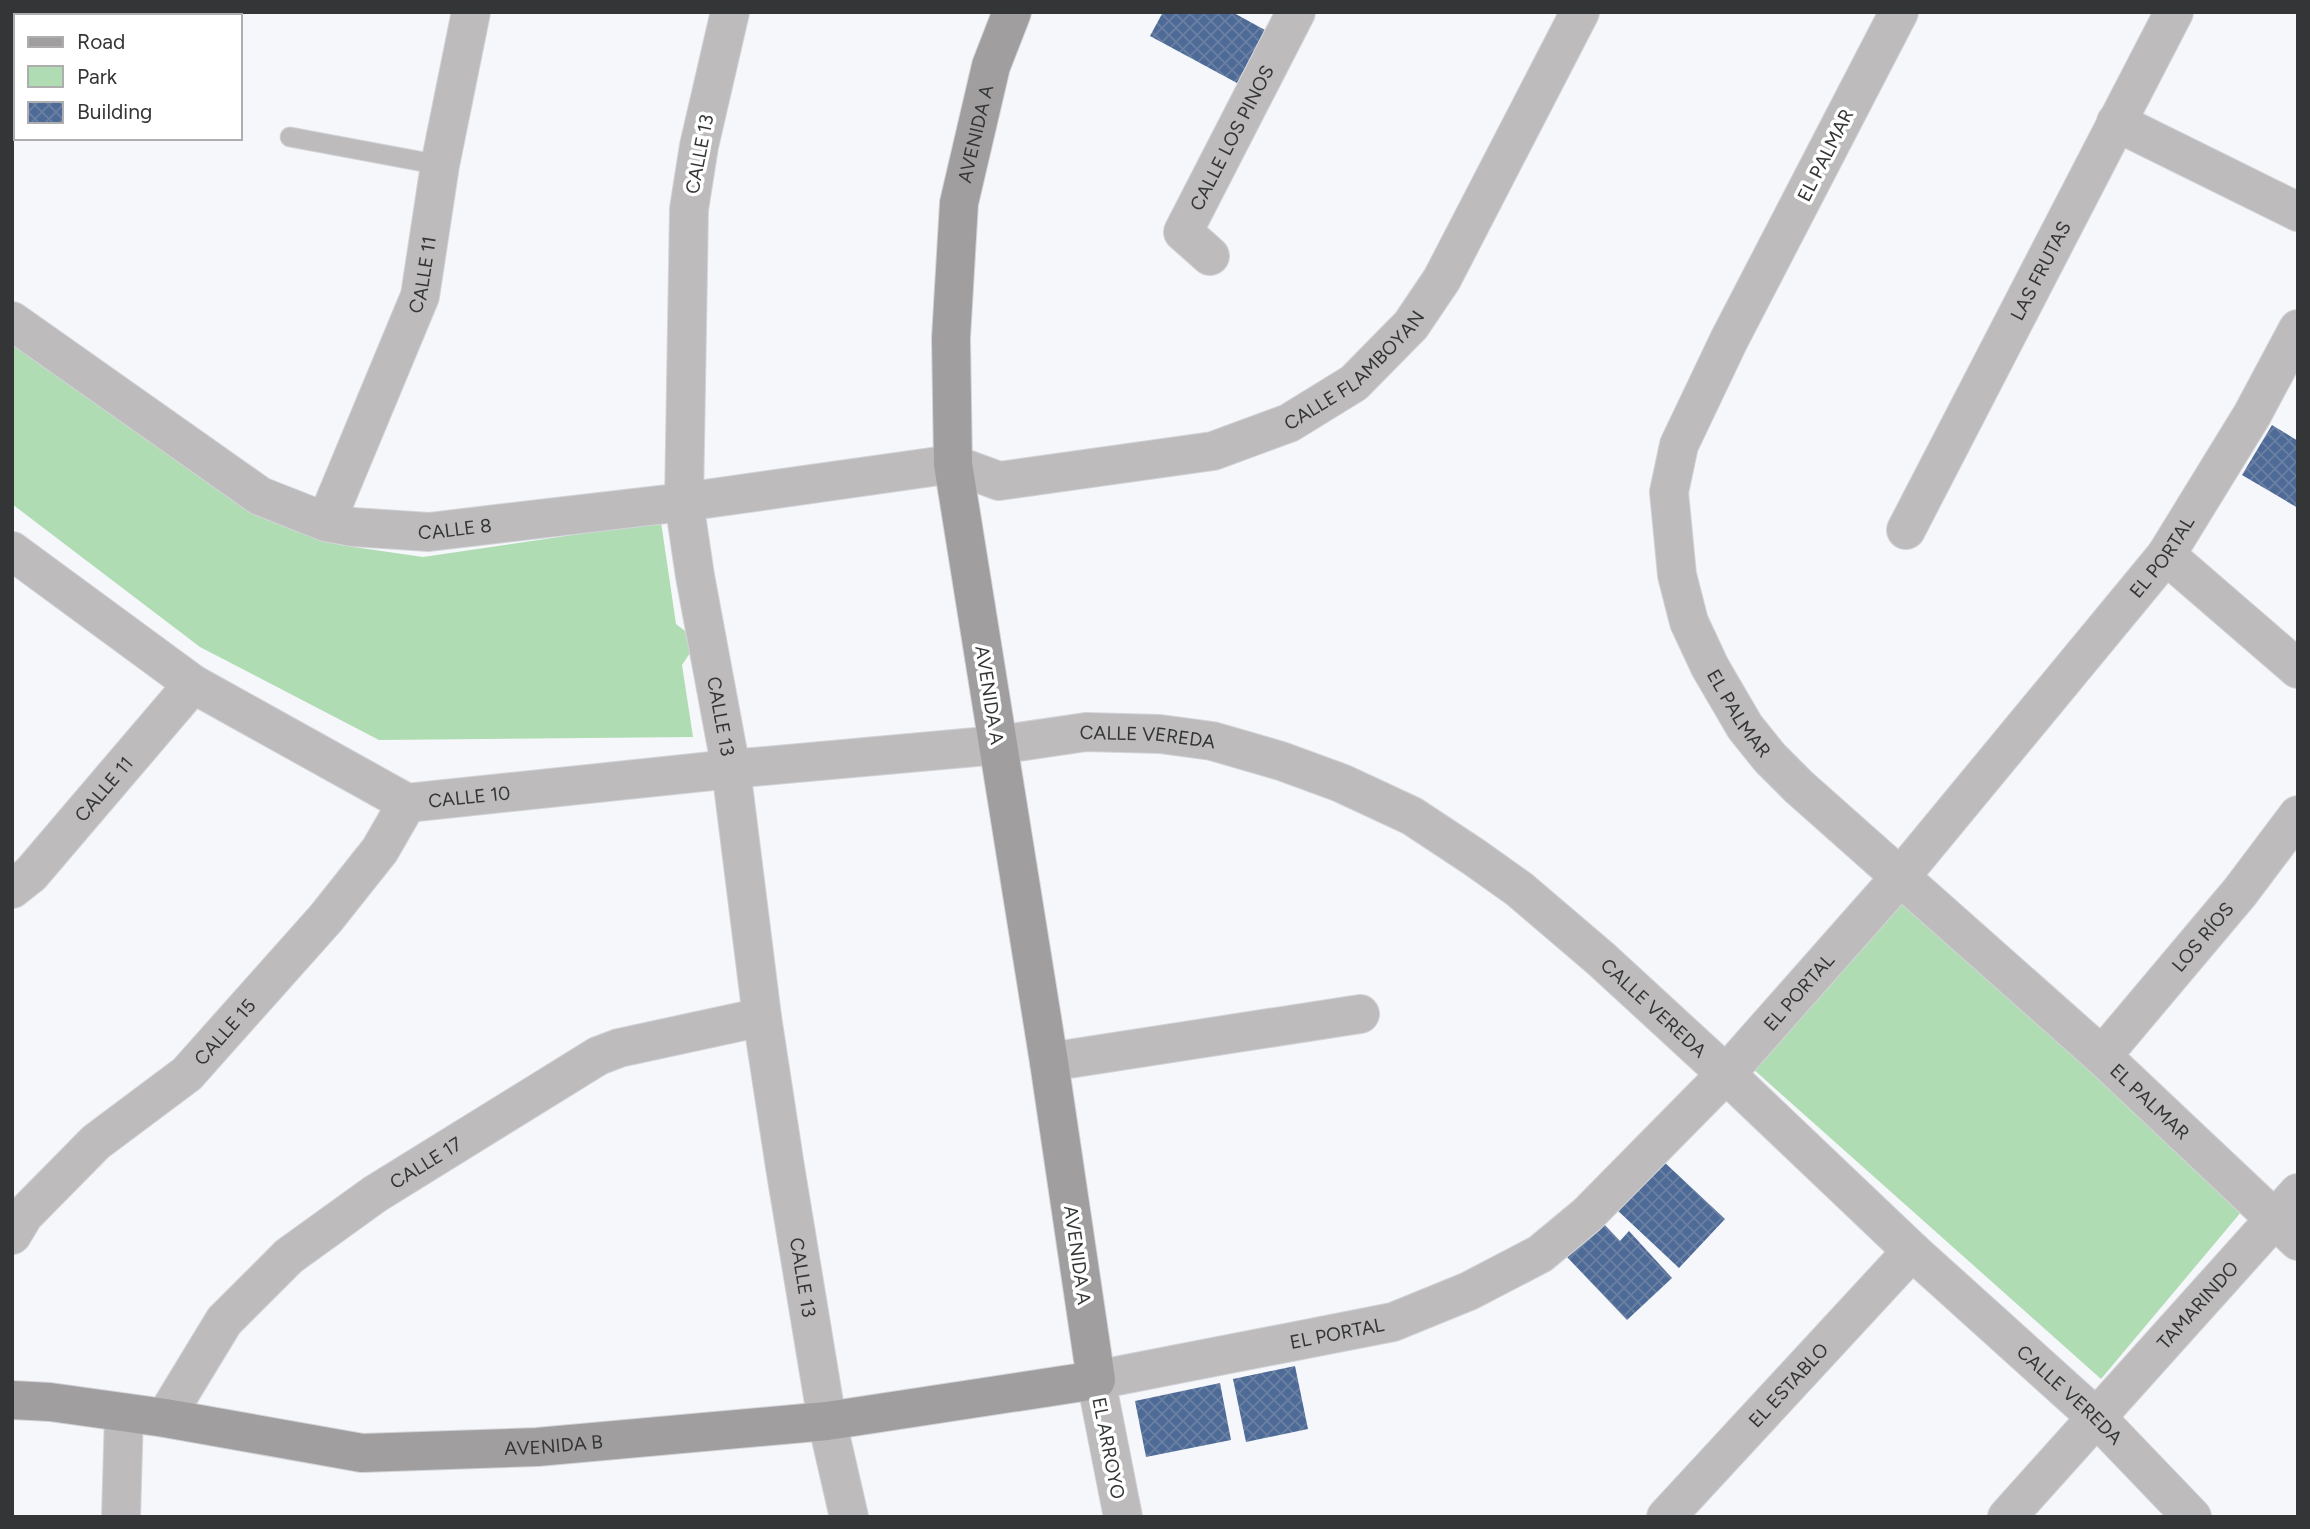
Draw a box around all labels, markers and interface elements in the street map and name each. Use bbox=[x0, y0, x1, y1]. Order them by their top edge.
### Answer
legend bbox=[14, 14, 242, 140]
text: Road bbox=[77, 29, 125, 54]
street label: CALLE LOS PINOS bbox=[1185, 62, 1279, 215]
text: Park bbox=[77, 64, 118, 89]
street label: AVENIDA A bbox=[953, 83, 998, 185]
text: Building bbox=[77, 99, 152, 124]
street label: EL PALMAR bbox=[1792, 105, 1859, 205]
street label: CALLE 13 bbox=[681, 112, 718, 196]
street label: LAS FRUTAS bbox=[2006, 217, 2076, 324]
street label: CALLE 11 bbox=[403, 235, 441, 317]
street label: CALLE FLAMBOYAN bbox=[1280, 306, 1429, 435]
street label: EL PORTAL bbox=[2125, 512, 2199, 602]
street label: CALLE 8 bbox=[417, 514, 493, 544]
street label: AVENIDA A bbox=[970, 644, 1009, 746]
street label: EL PALMAR bbox=[1702, 665, 1776, 762]
street label: CALLE 13 bbox=[702, 675, 739, 758]
street label: CALLE VEREDA bbox=[1079, 721, 1217, 753]
street label: CALLE 11 bbox=[70, 752, 138, 826]
street label: CALLE 10 bbox=[427, 781, 511, 813]
street label: LOS RÍOS bbox=[2167, 897, 2239, 977]
street label: EL PORTAL bbox=[1759, 949, 1839, 1036]
street label: CALLE VEREDA bbox=[1596, 954, 1711, 1063]
street label: CALLE 15 bbox=[189, 994, 261, 1070]
street label: EL PALMAR bbox=[2105, 1059, 2194, 1145]
street label: CALLE 17 bbox=[386, 1132, 466, 1194]
street label: AVENIDA A bbox=[1059, 1204, 1096, 1306]
street label: CALLE 13 bbox=[785, 1236, 821, 1319]
street label: TAMARINDO bbox=[2152, 1256, 2243, 1354]
street label: EL PORTAL bbox=[1288, 1313, 1386, 1354]
street label: EL ESTABLO bbox=[1744, 1338, 1833, 1432]
street label: CALLE VEREDA bbox=[2012, 1340, 2127, 1449]
street label: EL ARROYO bbox=[1087, 1395, 1130, 1501]
street label: AVENIDA B bbox=[504, 1430, 604, 1460]

